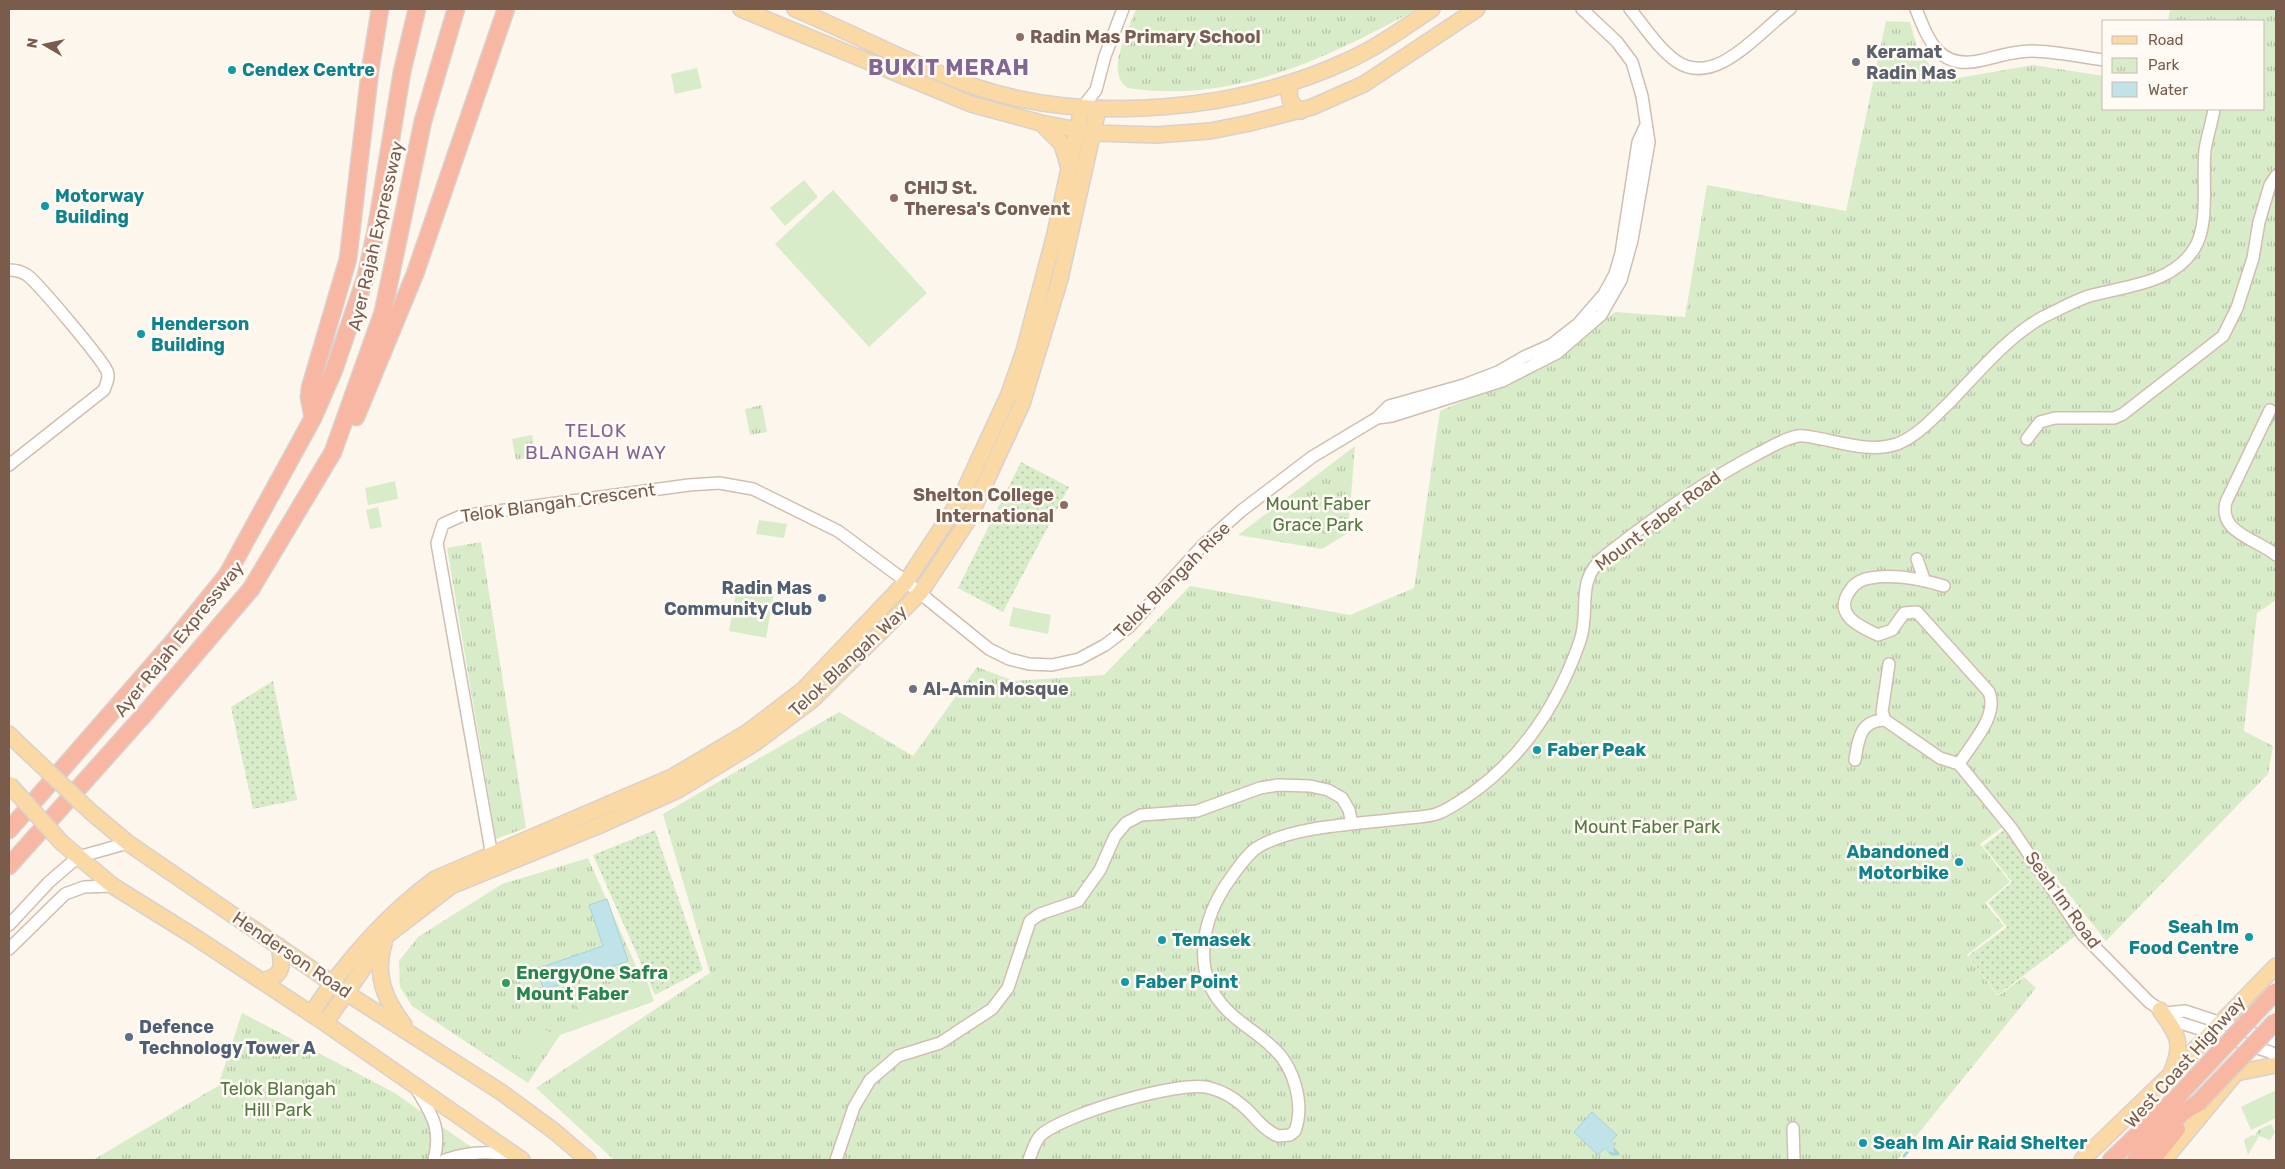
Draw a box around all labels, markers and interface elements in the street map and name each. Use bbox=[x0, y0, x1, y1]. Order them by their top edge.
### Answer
north arrow bbox=[20, 20, 70, 70]
legend bbox=[2102, 20, 2265, 110]
place label: Radin Mas Primary School bbox=[1030, 26, 1261, 48]
marker: Radin Mas Primary School bbox=[1014, 31, 1026, 43]
text: Road bbox=[2148, 31, 2184, 49]
text: N bbox=[23, 37, 42, 49]
place label: Keramat Radin Mas bbox=[1866, 41, 1956, 84]
district label: BUKIT MERAH bbox=[868, 54, 1030, 81]
marker: Keramat Radin Mas bbox=[1850, 56, 1862, 68]
text: Park bbox=[2148, 56, 2179, 74]
place label: Cendex Centre bbox=[242, 59, 375, 81]
marker: Cendex Centre bbox=[226, 64, 238, 76]
text: Water bbox=[2148, 81, 2188, 99]
street label: Ayer Rajah Expressway bbox=[343, 139, 409, 333]
place label: CHIJ St. Theresa's Convent bbox=[904, 177, 1070, 220]
place label: Motorway Building bbox=[55, 185, 145, 228]
marker: CHIJ St. Theresa's Convent bbox=[888, 192, 900, 204]
marker: Motorway Building bbox=[39, 200, 51, 212]
place label: Henderson Building bbox=[151, 313, 249, 356]
marker: Henderson Building bbox=[135, 328, 147, 340]
district label: TELOK BLANGAH WAY bbox=[525, 419, 667, 464]
street label: Mount Faber Road bbox=[1591, 467, 1725, 575]
street label: Telok Blangah Crescent bbox=[459, 478, 657, 528]
place label: Shelton College International bbox=[913, 484, 1054, 527]
park label: Mount Faber Grace Park bbox=[1265, 493, 1371, 536]
marker: Shelton College International bbox=[1058, 499, 1070, 511]
street label: Telok Blangah Rise bbox=[1109, 517, 1235, 643]
street label: Ayer Rajah Expressway bbox=[109, 557, 249, 721]
place label: Radin Mas Community Club bbox=[664, 577, 812, 620]
marker: Radin Mas Community Club bbox=[816, 592, 828, 604]
street label: Telok Blangah Way bbox=[784, 601, 912, 721]
place label: Al-Amin Mosque bbox=[923, 678, 1069, 700]
marker: Al-Amin Mosque bbox=[907, 683, 919, 695]
place label: Faber Peak bbox=[1547, 739, 1646, 761]
marker: Faber Peak bbox=[1531, 744, 1543, 756]
park label: Mount Faber Park bbox=[1574, 816, 1721, 838]
place label: Abandoned Motorbike bbox=[1847, 841, 1949, 884]
street label: Seah Im Road bbox=[2020, 847, 2106, 953]
marker: Abandoned Motorbike bbox=[1953, 856, 1965, 868]
street label: Henderson Road bbox=[228, 907, 356, 1003]
place label: Seah Im Food Centre bbox=[2129, 916, 2239, 959]
place label: Temasek bbox=[1172, 929, 1251, 951]
marker: Seah Im Food Centre bbox=[2243, 931, 2255, 943]
marker: Temasek bbox=[1156, 934, 1168, 946]
place label: EnergyOne Safra Mount Faber bbox=[516, 962, 668, 1005]
place label: Faber Point bbox=[1135, 971, 1238, 993]
marker: Faber Point bbox=[1119, 976, 1131, 988]
marker: EnergyOne Safra Mount Faber bbox=[500, 977, 512, 989]
street label: West Coast Highway bbox=[2120, 991, 2250, 1133]
place label: Defence Technology Tower A bbox=[139, 1016, 316, 1059]
marker: Defence Technology Tower A bbox=[123, 1031, 135, 1043]
park label: Telok Blangah Hill Park bbox=[220, 1078, 336, 1121]
place label: Seah Im Air Raid Shelter bbox=[1873, 1132, 2087, 1154]
marker: Seah Im Air Raid Shelter bbox=[1857, 1137, 1869, 1149]

